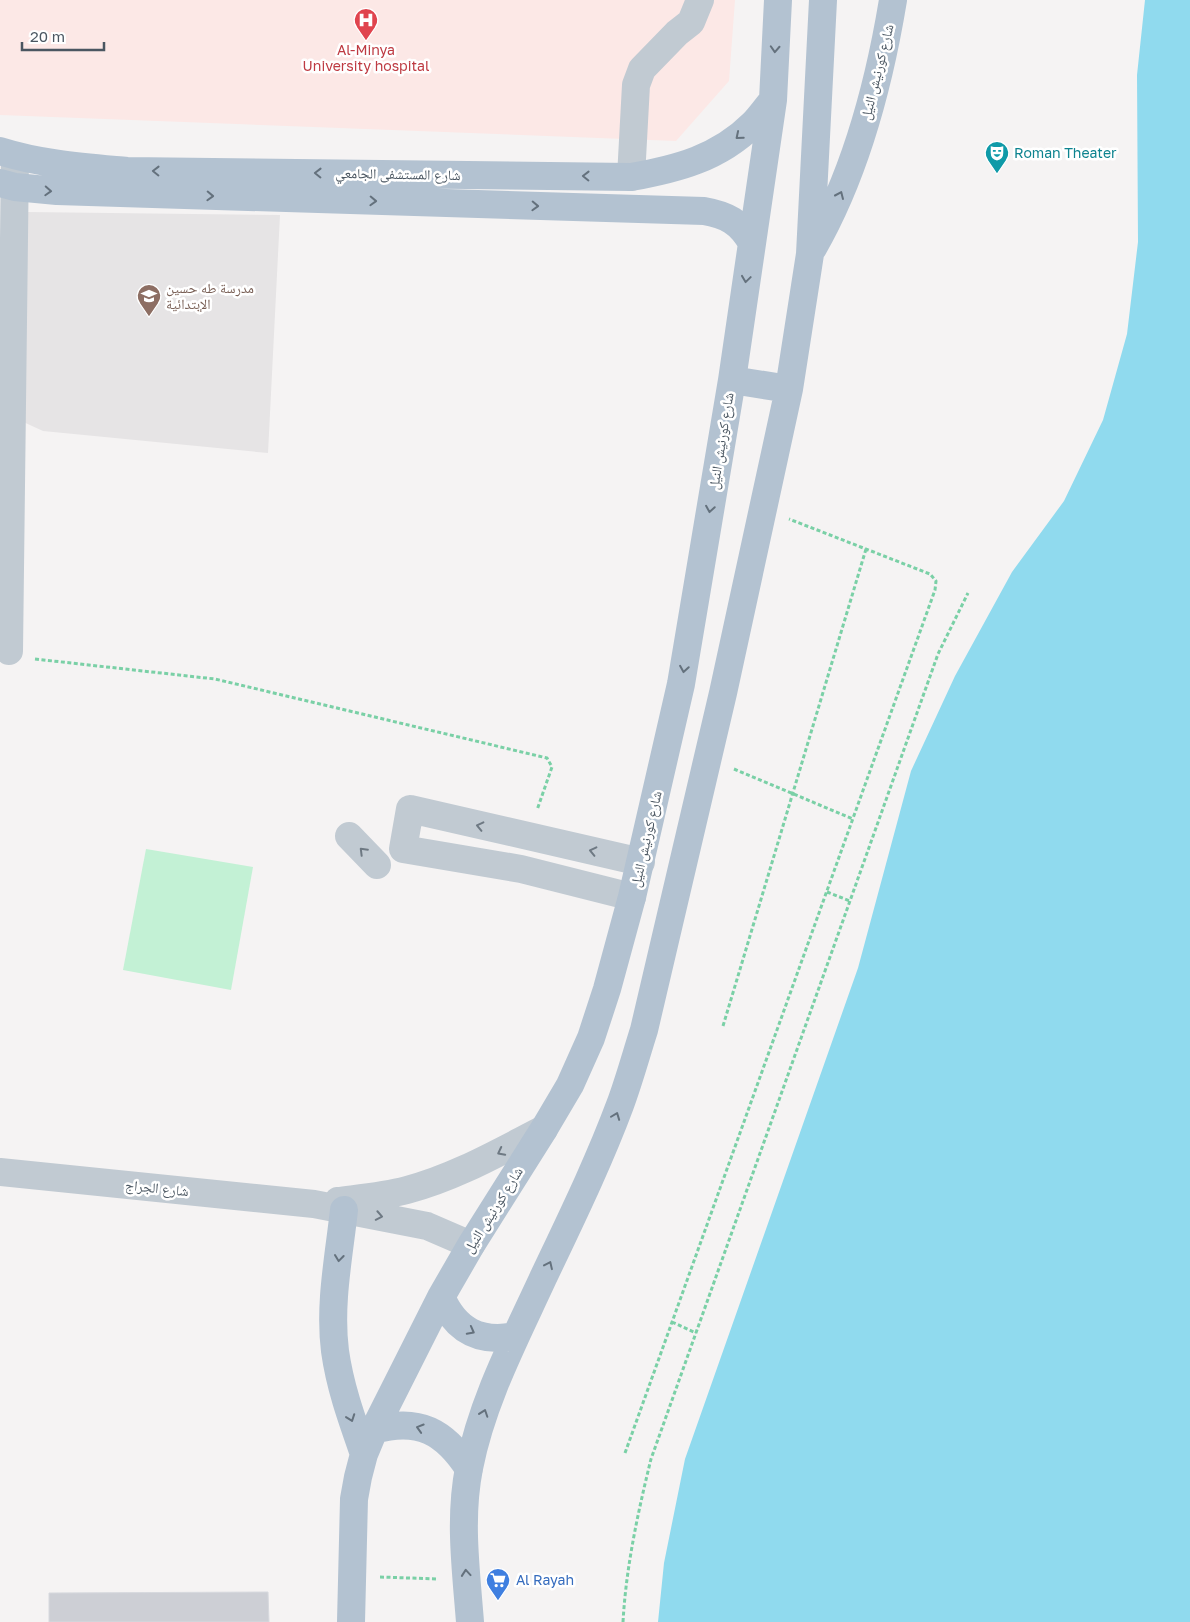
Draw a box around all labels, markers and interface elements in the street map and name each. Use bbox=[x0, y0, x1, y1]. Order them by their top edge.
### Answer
hospital icon: Al-Minya University hospital bbox=[353, 7, 379, 41]
scale bar bbox=[22, 20, 105, 52]
street label: شارع كورنيش النيل bbox=[856, 22, 899, 122]
text: 20 m bbox=[30, 27, 65, 45]
place label: Al-Minya University hospital bbox=[303, 41, 429, 74]
one-way arrow bbox=[770, 45, 781, 53]
one-way arrow bbox=[736, 130, 745, 139]
theatre icon: Roman Theater bbox=[984, 140, 1010, 174]
place label: Roman Theater bbox=[1014, 144, 1117, 161]
street label: شارع المستشفى الجامعي bbox=[335, 164, 461, 187]
one-way arrow bbox=[152, 166, 160, 176]
one-way arrow bbox=[314, 168, 322, 178]
one-way arrow bbox=[582, 171, 590, 181]
one-way arrow bbox=[44, 185, 52, 196]
one-way arrow bbox=[207, 191, 215, 201]
one-way arrow bbox=[834, 191, 845, 200]
one-way arrow bbox=[370, 196, 377, 206]
one-way arrow bbox=[532, 201, 540, 211]
one-way arrow bbox=[742, 275, 752, 284]
place label: مدرسة طه حسين الإبتدائية bbox=[166, 279, 254, 313]
school or university icon: مدرسة طه حسين الإبتدائية bbox=[136, 283, 162, 317]
street label: شارع كورنيش النيل bbox=[704, 391, 739, 491]
one-way arrow bbox=[706, 504, 716, 513]
one-way arrow bbox=[679, 665, 689, 674]
street label: شارع كورنيش النيل bbox=[626, 789, 667, 889]
one-way arrow bbox=[476, 821, 485, 832]
one-way arrow bbox=[589, 846, 598, 857]
one-way arrow bbox=[360, 847, 369, 856]
one-way arrow bbox=[610, 1113, 620, 1121]
one-way arrow bbox=[497, 1146, 506, 1156]
street label: شارع كورنيش النيل bbox=[459, 1164, 528, 1257]
street label: شارع الجراج bbox=[124, 1176, 190, 1201]
one-way arrow bbox=[375, 1211, 384, 1221]
one-way arrow bbox=[334, 1254, 344, 1262]
one-way arrow bbox=[543, 1261, 554, 1270]
one-way arrow bbox=[465, 1325, 474, 1335]
one-way arrow bbox=[478, 1410, 488, 1418]
one-way arrow bbox=[345, 1413, 355, 1422]
one-way arrow bbox=[416, 1423, 424, 1433]
supermarket icon: Al Rayah bbox=[485, 1567, 511, 1601]
one-way arrow bbox=[461, 1569, 472, 1577]
place label: Al Rayah bbox=[516, 1571, 574, 1588]

